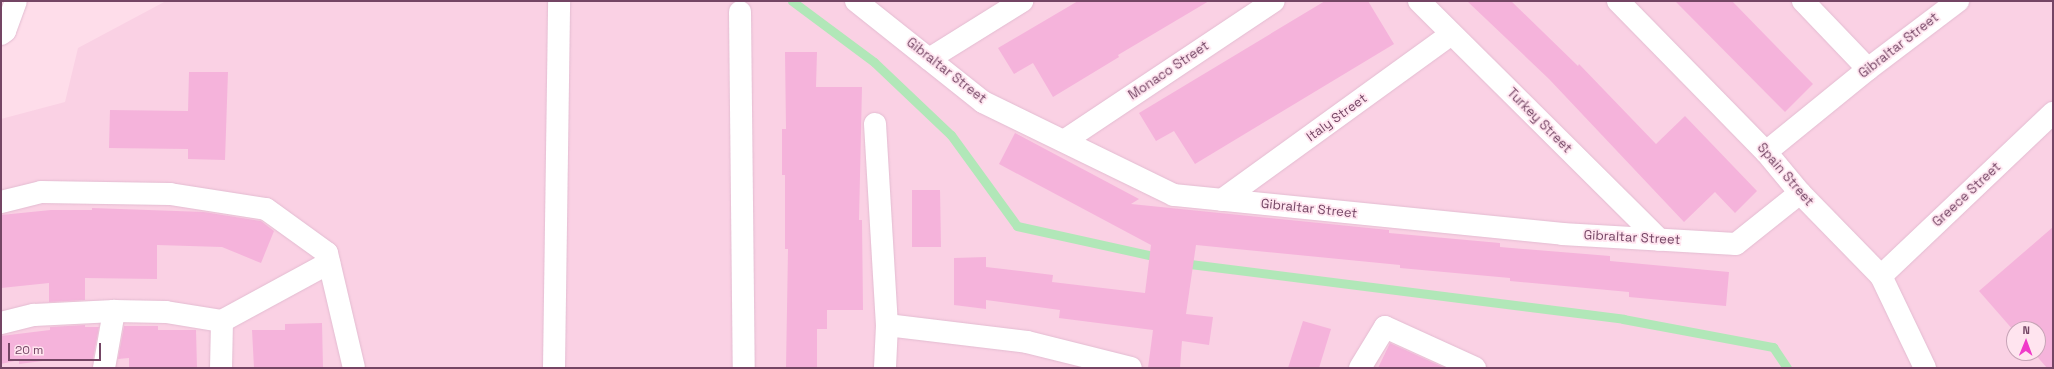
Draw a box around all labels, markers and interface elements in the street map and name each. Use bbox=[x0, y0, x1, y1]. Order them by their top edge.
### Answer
street label: Gibraltar Street bbox=[1856, 10, 1942, 82]
street label: Gibraltar Street bbox=[903, 35, 989, 107]
street label: Monaco Street bbox=[1126, 38, 1212, 104]
street label: Turkey Street bbox=[1503, 85, 1575, 157]
street label: Italy Street bbox=[1304, 91, 1370, 145]
street label: Spain Street bbox=[1754, 140, 1816, 210]
street label: Greece Street bbox=[1930, 160, 2004, 230]
street label: Gibraltar Street bbox=[1260, 196, 1358, 222]
street label: Gibraltar Street bbox=[1583, 228, 1681, 248]
north arrow bbox=[2006, 321, 2046, 361]
text: N bbox=[2022, 323, 2030, 337]
scale bar bbox=[10, 335, 103, 361]
text: 20 m bbox=[15, 342, 43, 358]

